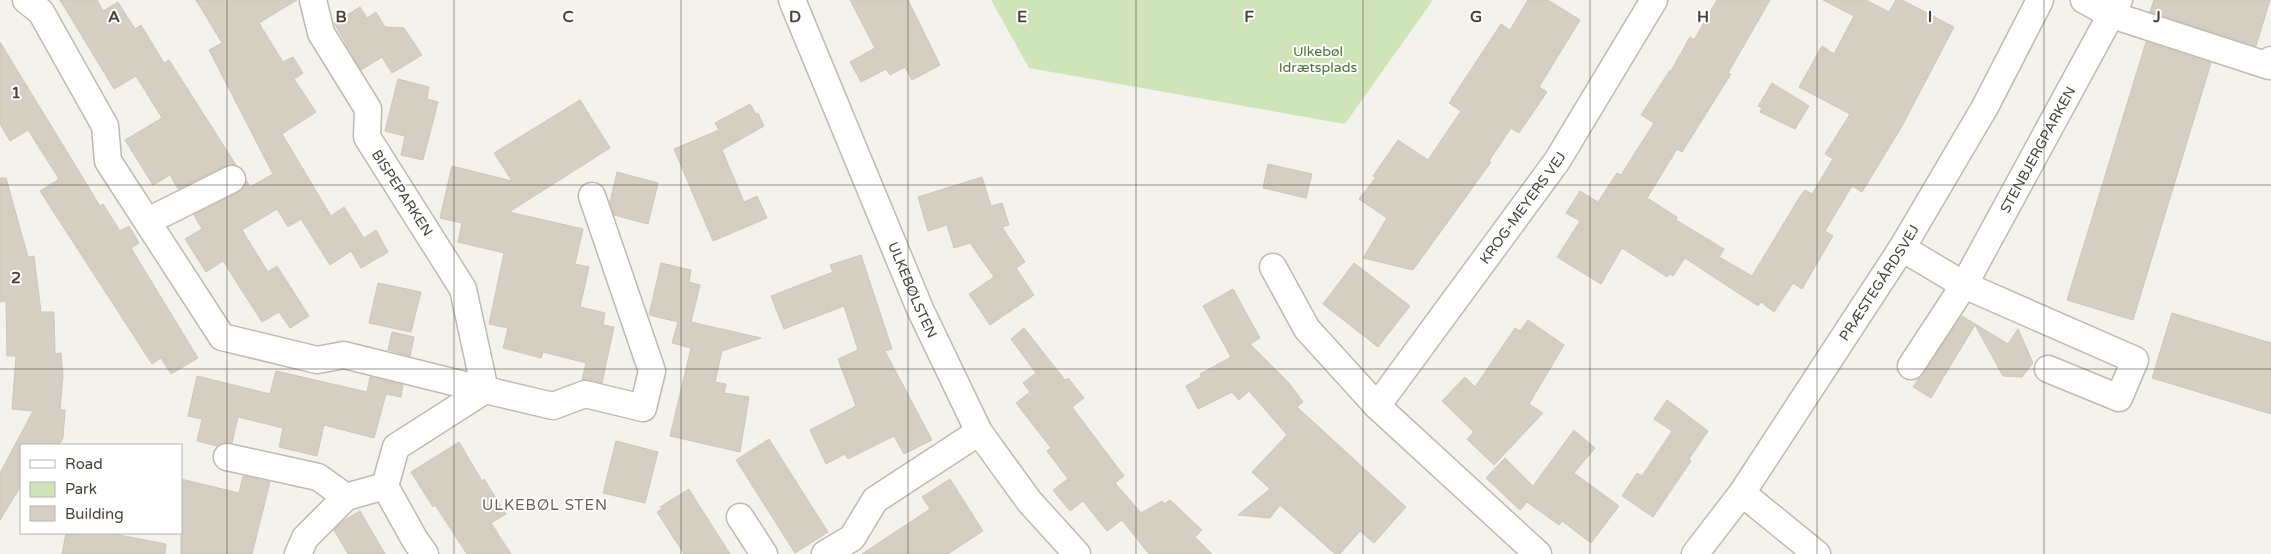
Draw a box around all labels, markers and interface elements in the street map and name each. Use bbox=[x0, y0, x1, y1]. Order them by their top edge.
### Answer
text: A bbox=[108, 7, 120, 27]
text: B bbox=[335, 7, 347, 27]
text: C bbox=[562, 7, 574, 27]
text: D bbox=[789, 7, 801, 27]
text: E bbox=[1017, 7, 1027, 27]
text: F bbox=[1244, 7, 1254, 27]
text: G bbox=[1470, 7, 1482, 27]
text: H bbox=[1697, 7, 1709, 27]
text: I bbox=[1928, 7, 1932, 27]
text: J bbox=[2152, 7, 2161, 27]
park label: Ulkebøl Idrætsplads bbox=[1279, 43, 1358, 76]
text: 1 bbox=[11, 83, 21, 103]
street label: STENBJERGPARKEN bbox=[1996, 83, 2079, 216]
street label: BISPEPARKEN bbox=[368, 147, 436, 239]
street label: KROG-MEYERS VEJ bbox=[1476, 149, 1569, 267]
street label: PRÆSTEGÅRDSVEJ bbox=[1835, 222, 1922, 344]
street label: ULKEBØLSTEN bbox=[885, 239, 941, 341]
text: 2 bbox=[11, 268, 21, 288]
legend bbox=[20, 444, 182, 534]
text: Road bbox=[65, 455, 103, 473]
text: Park bbox=[65, 480, 97, 498]
district label: ULKEBØL STEN bbox=[482, 496, 608, 514]
text: Building bbox=[65, 505, 124, 523]

